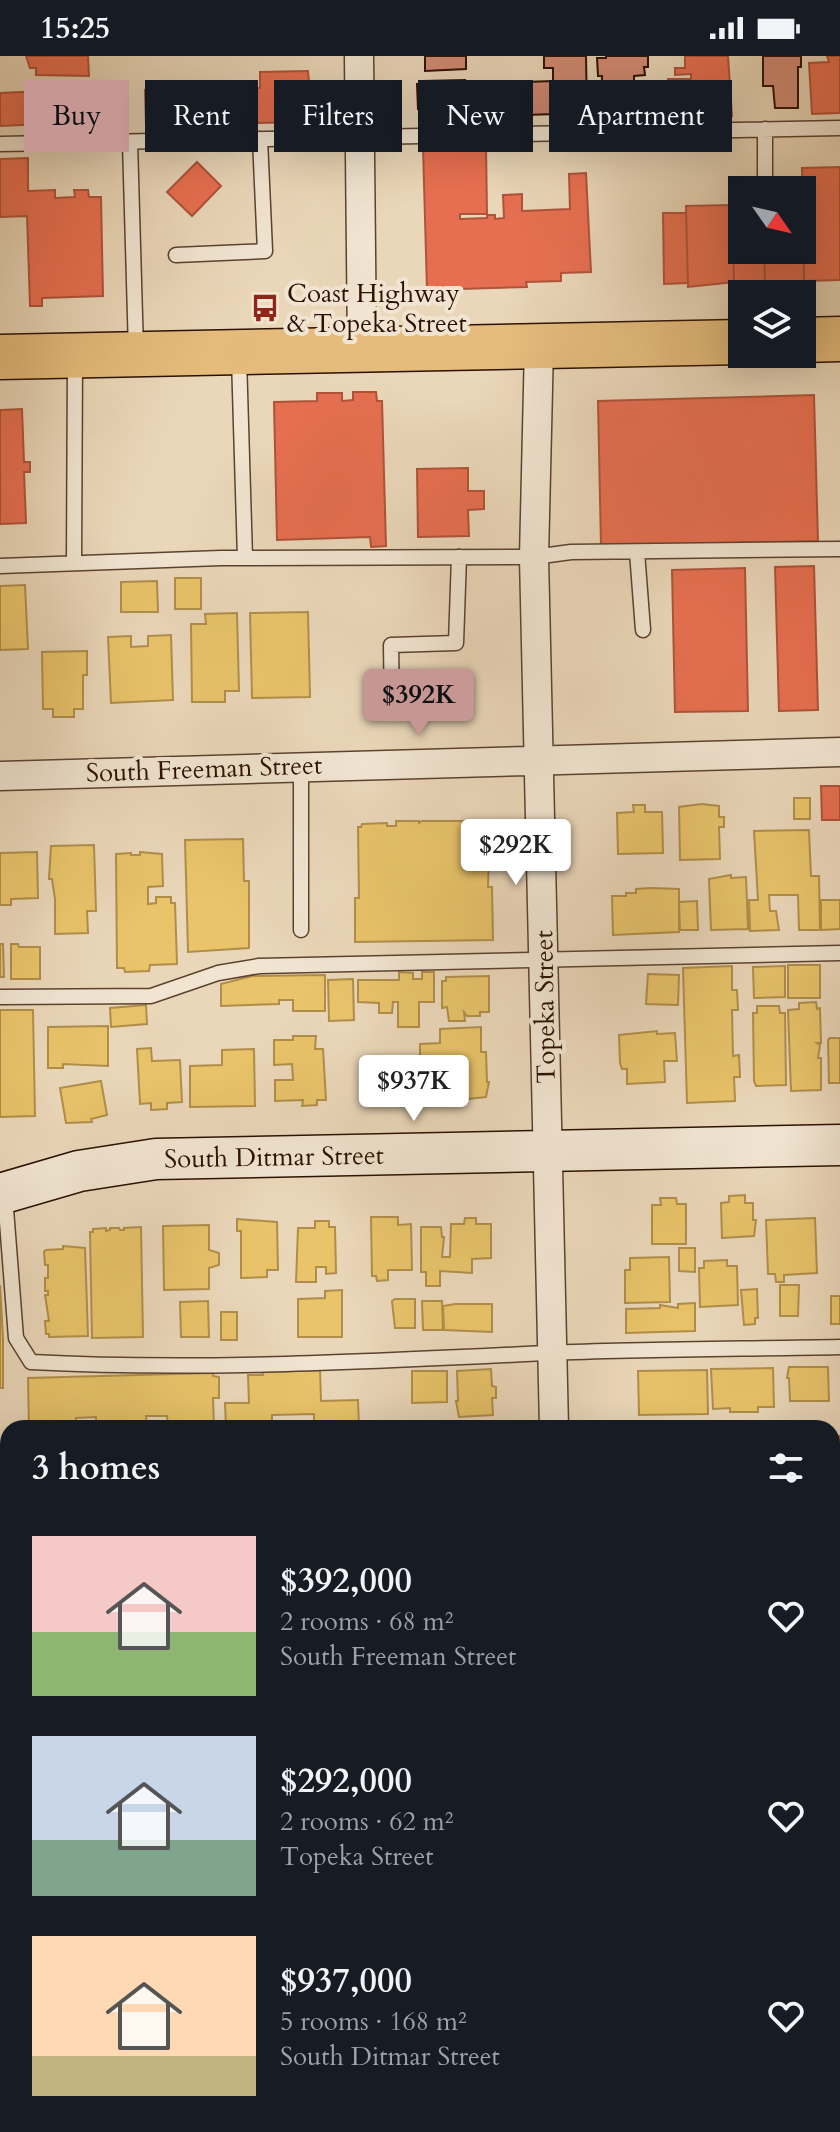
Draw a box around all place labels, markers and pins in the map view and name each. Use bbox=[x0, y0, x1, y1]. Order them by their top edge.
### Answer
place label: Coast Highway & Topeka Street bbox=[287, 276, 467, 341]
bus stop icon: Coast Highway & Topeka Street bbox=[250, 293, 280, 323]
pin: $392K bbox=[363, 669, 475, 737]
pin: $292K bbox=[460, 819, 572, 887]
pin: $937K bbox=[358, 1055, 470, 1123]

